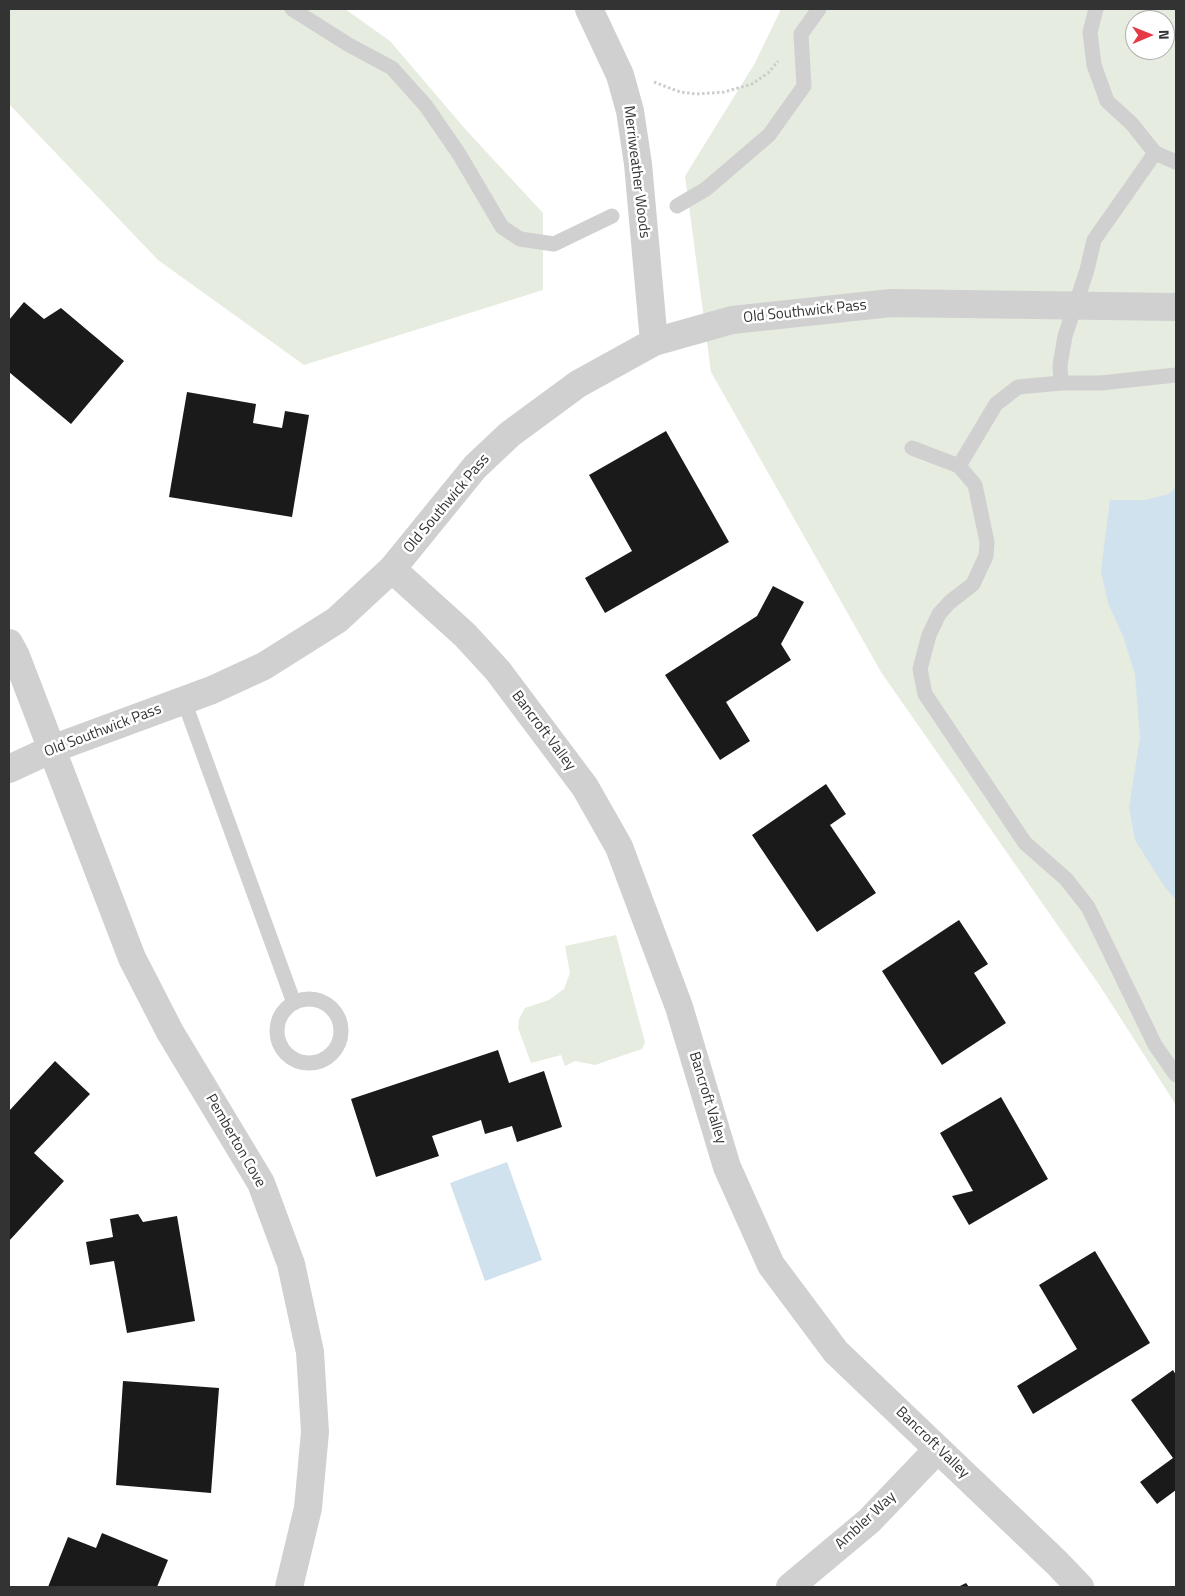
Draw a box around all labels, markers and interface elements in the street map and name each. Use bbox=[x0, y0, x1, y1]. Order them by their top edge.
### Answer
north arrow bbox=[1125, 10, 1175, 60]
text: N bbox=[1154, 30, 1175, 40]
street label: Merriweather Woods bbox=[619, 105, 653, 239]
street label: Old Southwick Pass bbox=[742, 297, 868, 327]
street label: Old Southwick Pass bbox=[400, 451, 494, 557]
street label: Bancroft Valley bbox=[507, 688, 579, 774]
street label: Old Southwick Pass bbox=[42, 700, 164, 762]
street label: Bancroft Valley bbox=[684, 1050, 730, 1146]
street label: Pemberton Cove bbox=[201, 1091, 269, 1191]
street label: Bancroft Valley bbox=[891, 1403, 973, 1483]
street label: Ambler Way bbox=[832, 1488, 900, 1554]

